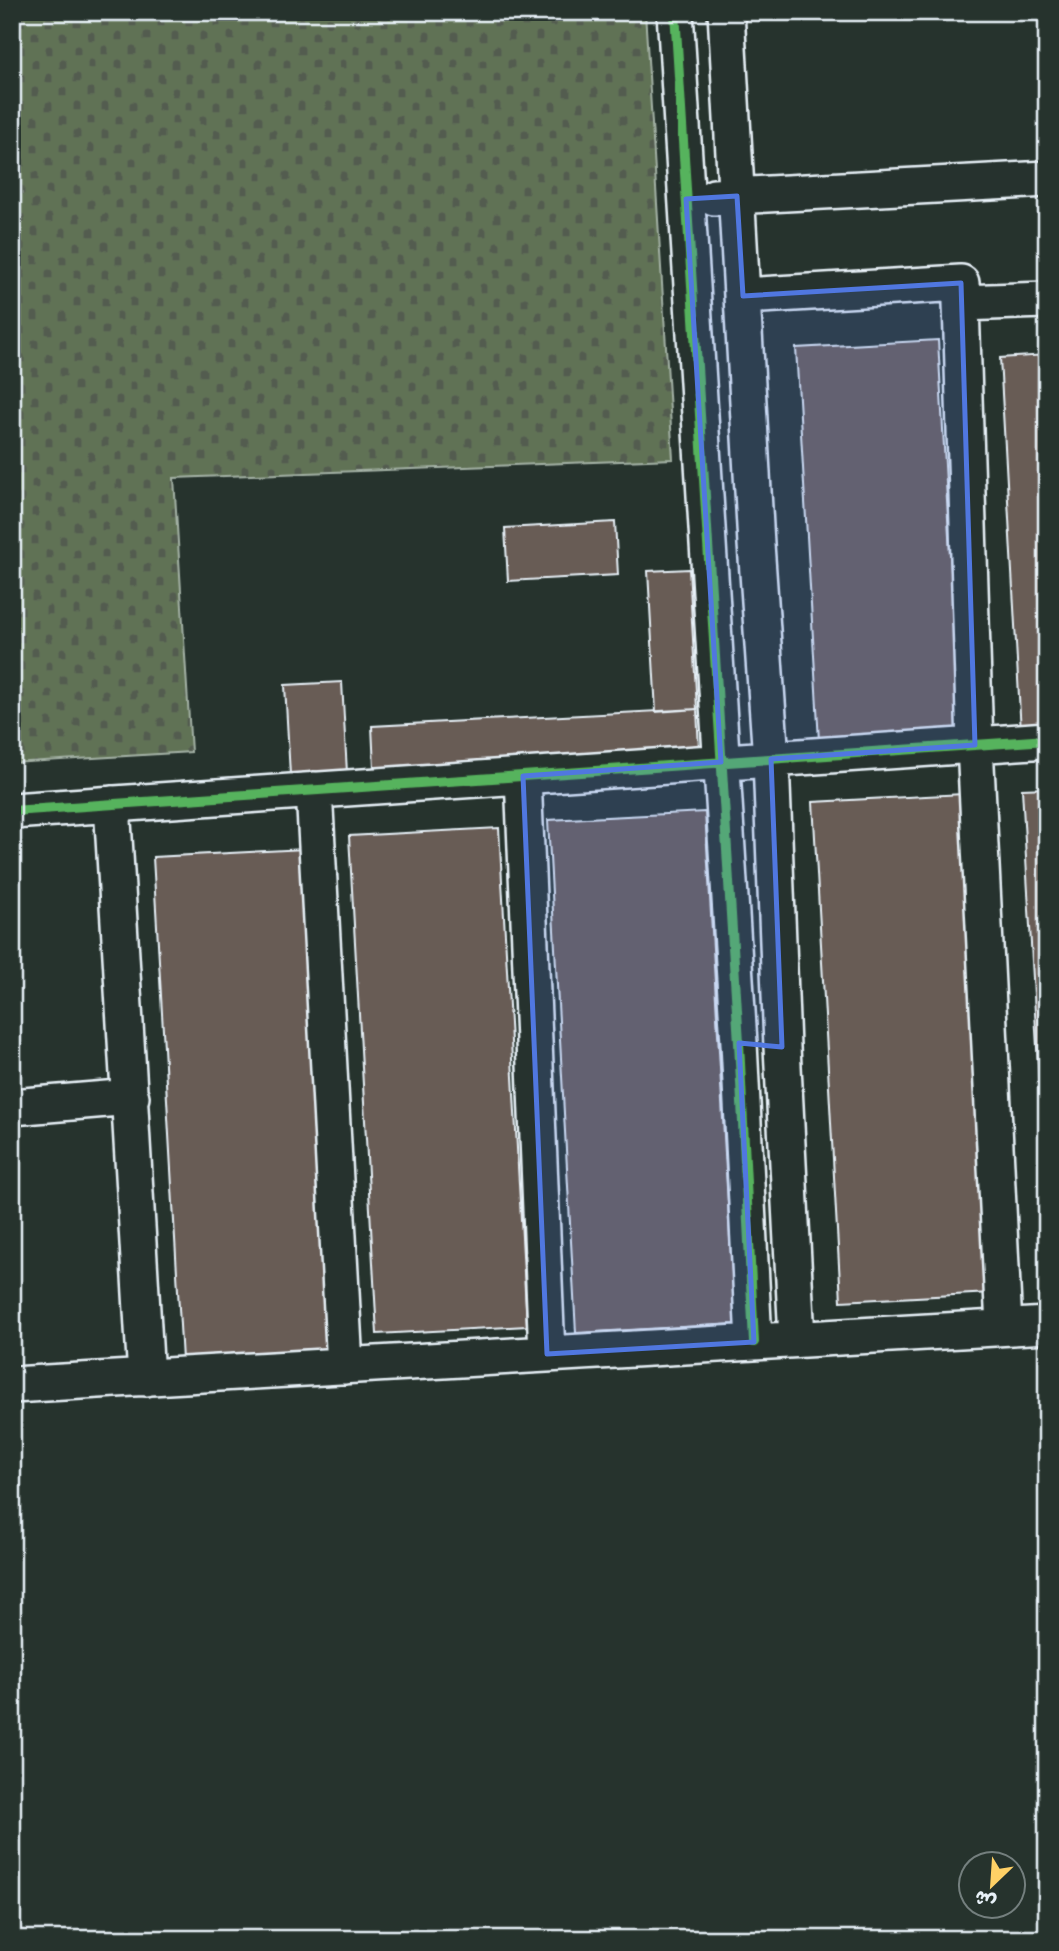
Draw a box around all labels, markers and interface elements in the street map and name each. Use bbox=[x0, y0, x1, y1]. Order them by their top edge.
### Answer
north arrow bbox=[958, 1850, 1028, 1920]
text: ش bbox=[971, 1885, 999, 1914]

